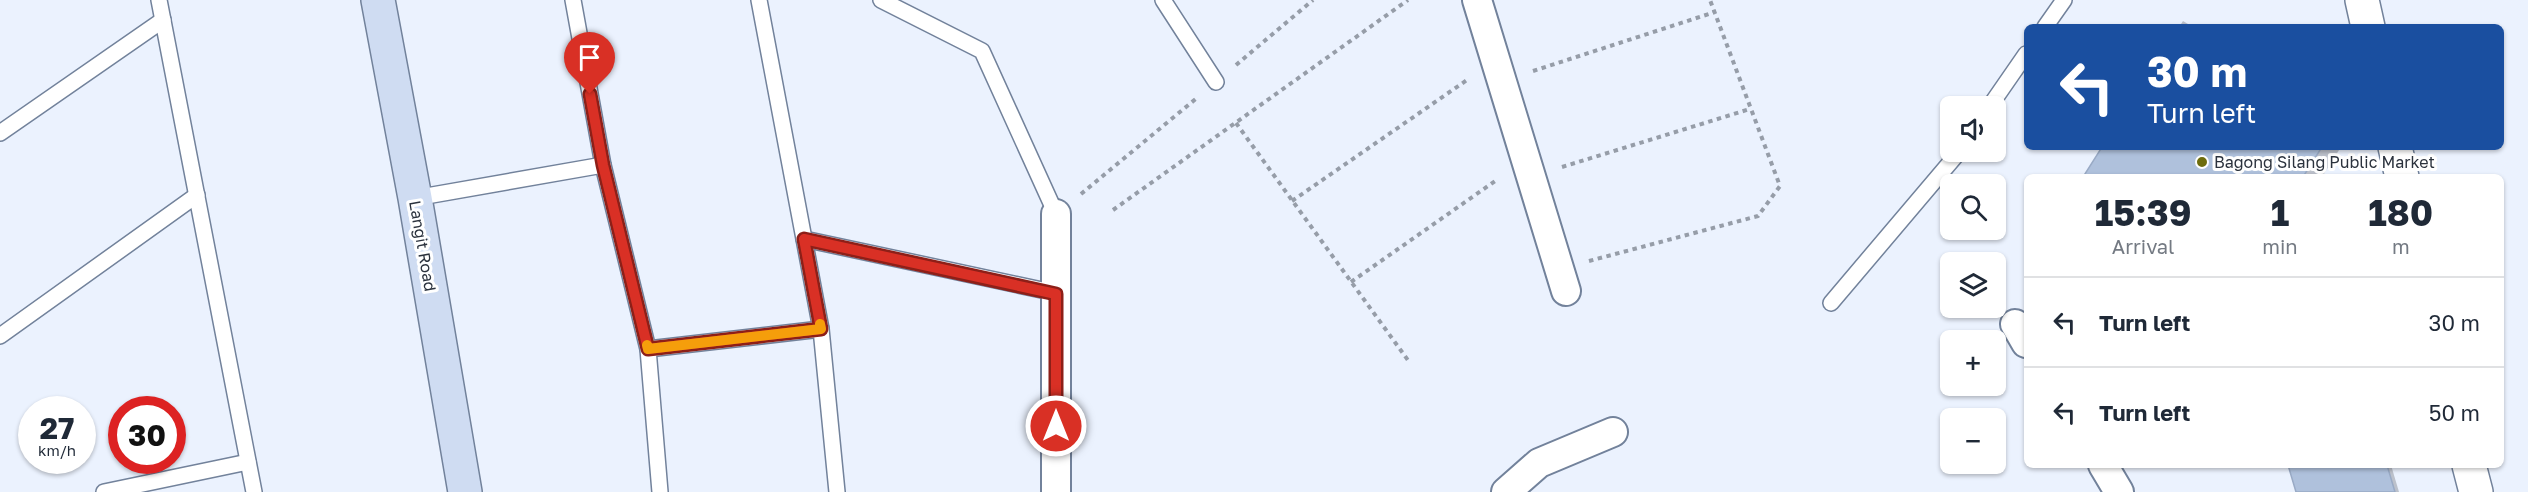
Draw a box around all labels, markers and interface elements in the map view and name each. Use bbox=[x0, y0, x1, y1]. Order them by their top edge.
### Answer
pin bbox=[564, 32, 615, 94]
icon: arrive bbox=[573, 41, 606, 74]
text: 30 m bbox=[2147, 46, 2247, 96]
icon: left bbox=[2048, 48, 2126, 126]
map controls bbox=[1940, 96, 2006, 474]
button: sound bbox=[1940, 96, 2006, 162]
text: Turn left bbox=[2147, 97, 2256, 129]
place label: Bagong Silang Public Market bbox=[2214, 152, 2435, 172]
marker: Bagong Silang Public Market bbox=[2195, 155, 2209, 169]
button: search bbox=[1940, 174, 2006, 240]
text: 15:39 bbox=[2095, 191, 2192, 234]
text: 1 bbox=[2271, 191, 2289, 234]
text: 180 bbox=[2368, 191, 2433, 234]
street label: Langit Road bbox=[405, 199, 441, 293]
text: Arrival bbox=[2112, 234, 2174, 258]
text: min bbox=[2262, 234, 2298, 258]
text: m bbox=[2392, 234, 2410, 258]
button: layers bbox=[1940, 252, 2006, 318]
icon: left bbox=[2048, 306, 2081, 339]
text: Turn left bbox=[2099, 309, 2190, 336]
text: 30 m bbox=[2429, 309, 2480, 336]
button: + bbox=[1940, 330, 2006, 396]
position arrow bbox=[1024, 394, 1088, 458]
speed limit sign: 30 bbox=[108, 396, 186, 474]
icon: left bbox=[2048, 396, 2081, 429]
text: Turn left bbox=[2099, 399, 2190, 426]
text: 50 m bbox=[2429, 399, 2480, 426]
button: − bbox=[1940, 408, 2006, 474]
text: 27 bbox=[40, 410, 74, 446]
text: km/h bbox=[38, 441, 76, 459]

